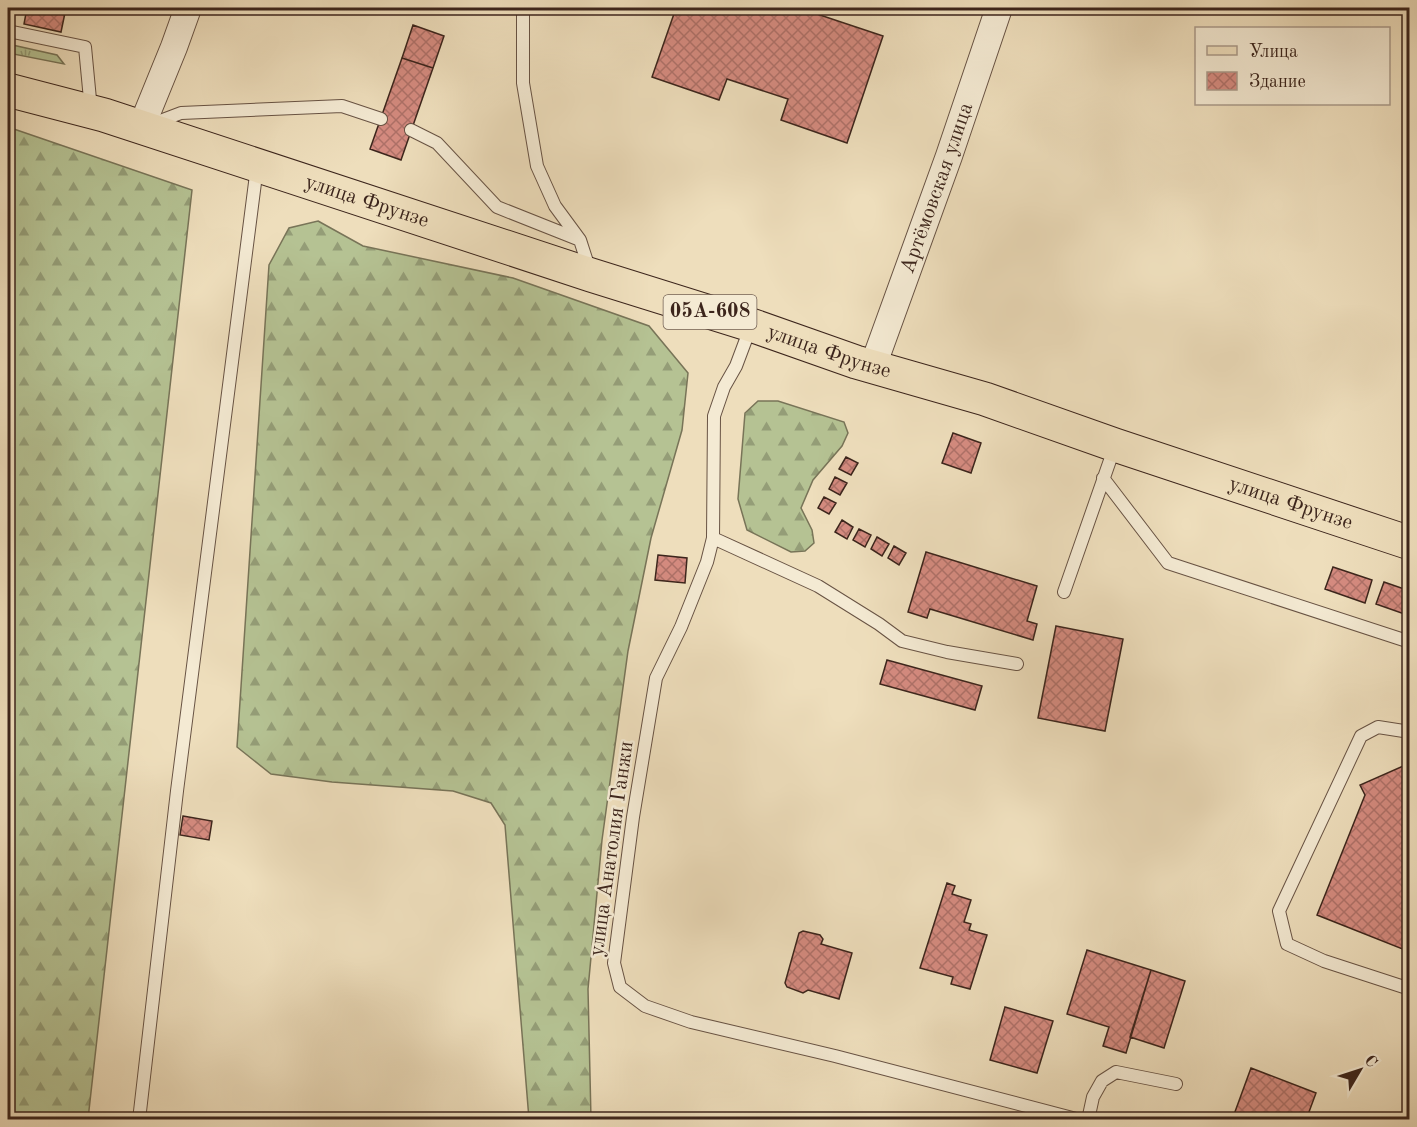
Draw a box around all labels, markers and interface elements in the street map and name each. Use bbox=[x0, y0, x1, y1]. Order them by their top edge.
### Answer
legend bbox=[1195, 27, 1390, 105]
text: Улица bbox=[1249, 43, 1298, 61]
text: Здание bbox=[1249, 73, 1306, 91]
street label: Артёмовская улица bbox=[897, 100, 977, 276]
street label: улица Фрунзе bbox=[302, 171, 432, 232]
road number: 05А-608 bbox=[664, 295, 756, 329]
street label: улица Фрунзе bbox=[764, 321, 893, 382]
street label: улица Фрунзе bbox=[1226, 473, 1355, 534]
street label: улица Анатолия Ганжи bbox=[586, 740, 638, 958]
north arrow bbox=[1330, 1040, 1390, 1100]
text: С bbox=[1361, 1053, 1380, 1071]

